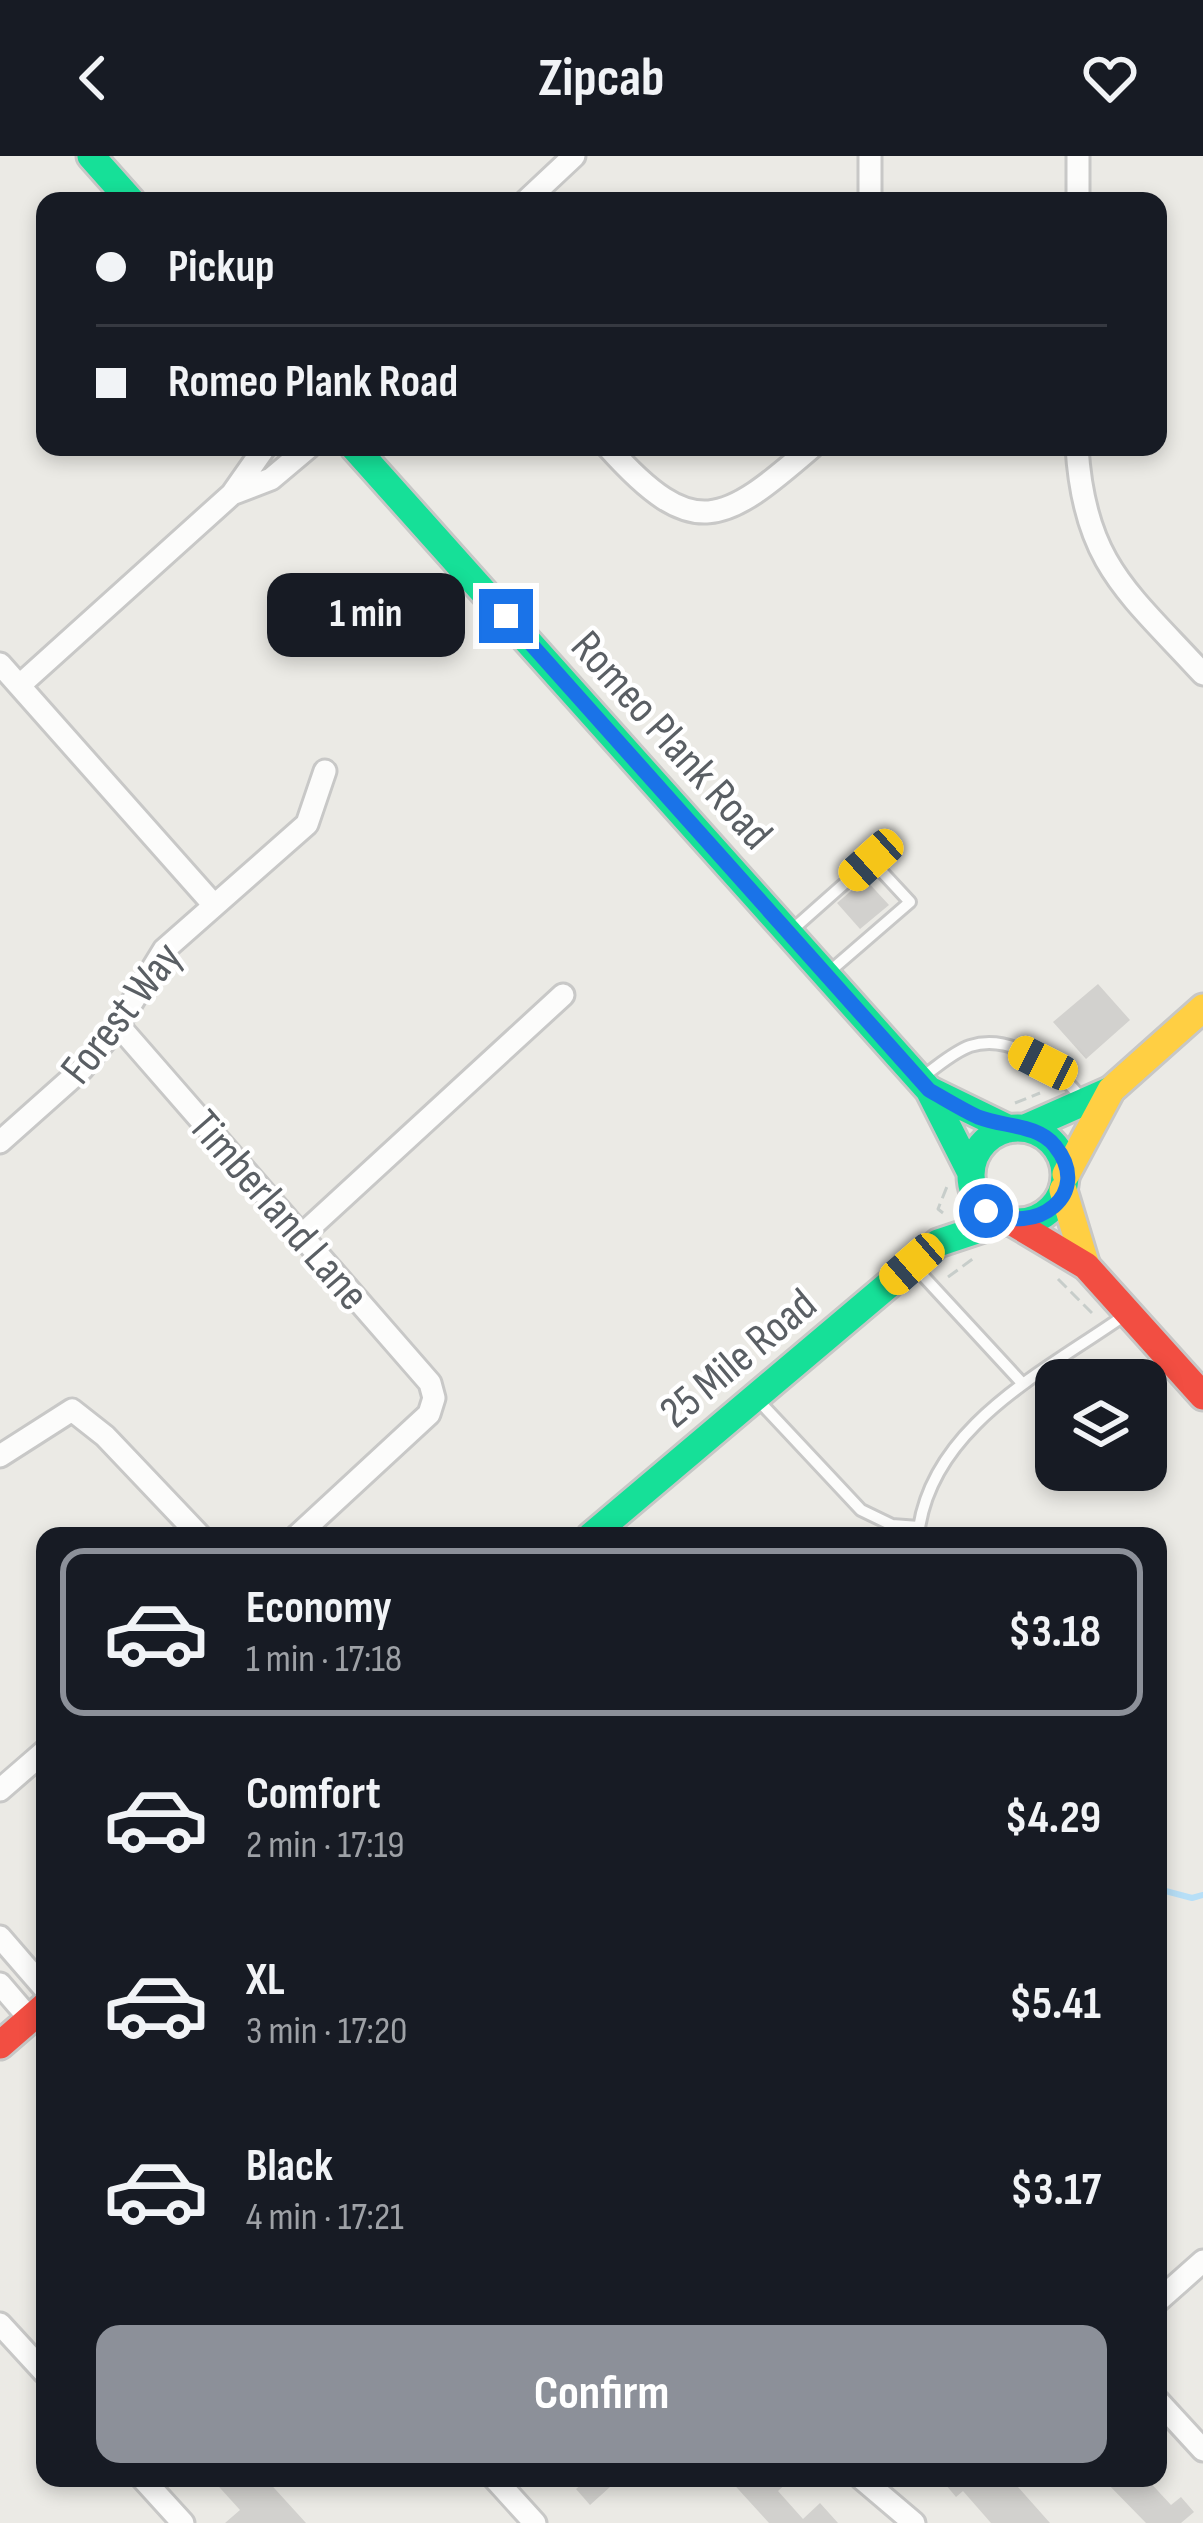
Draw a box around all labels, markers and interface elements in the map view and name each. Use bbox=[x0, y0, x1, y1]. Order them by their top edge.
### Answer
icon: back bbox=[60, 45, 126, 111]
icon: heart bbox=[1077, 45, 1143, 111]
text: Zipcab bbox=[538, 46, 665, 111]
text: Pickup bbox=[168, 240, 275, 295]
text: Romeo Plank Road bbox=[168, 355, 458, 410]
callout: 1 min bbox=[266, 574, 464, 658]
route end bbox=[479, 589, 533, 643]
text: 1 min bbox=[330, 591, 402, 638]
street label: Romeo Plank Road bbox=[559, 620, 784, 861]
car bbox=[832, 823, 910, 897]
street label: Forest Way bbox=[50, 932, 194, 1095]
car bbox=[1003, 1031, 1083, 1095]
street label: Timberland Lane bbox=[176, 1099, 380, 1322]
route start bbox=[959, 1184, 1013, 1238]
car bbox=[873, 1227, 951, 1301]
street label: 25 Mile Road bbox=[649, 1278, 828, 1440]
map controls bbox=[1035, 1359, 1167, 1491]
button: layers bbox=[1035, 1359, 1167, 1491]
icon: car bbox=[102, 1578, 210, 1686]
text: Economy bbox=[246, 1581, 392, 1636]
text: $3.18 bbox=[1008, 1605, 1101, 1660]
text: 1 min · 17:18 bbox=[246, 1636, 402, 1683]
icon: car bbox=[102, 1764, 210, 1872]
text: Comfort bbox=[246, 1767, 381, 1822]
text: $4.29 bbox=[1005, 1791, 1101, 1846]
text: 2 min · 17:19 bbox=[246, 1822, 405, 1869]
icon: car bbox=[102, 1950, 210, 2058]
text: XL bbox=[246, 1953, 285, 2008]
text: $5.41 bbox=[1009, 1977, 1101, 2032]
text: 3 min · 17:20 bbox=[246, 2008, 407, 2055]
icon: car bbox=[102, 2136, 210, 2244]
text: Black bbox=[246, 2139, 333, 2194]
text: $3.17 bbox=[1010, 2163, 1101, 2218]
text: 4 min · 17:21 bbox=[246, 2194, 404, 2241]
button: Confirm bbox=[96, 2325, 1107, 2463]

